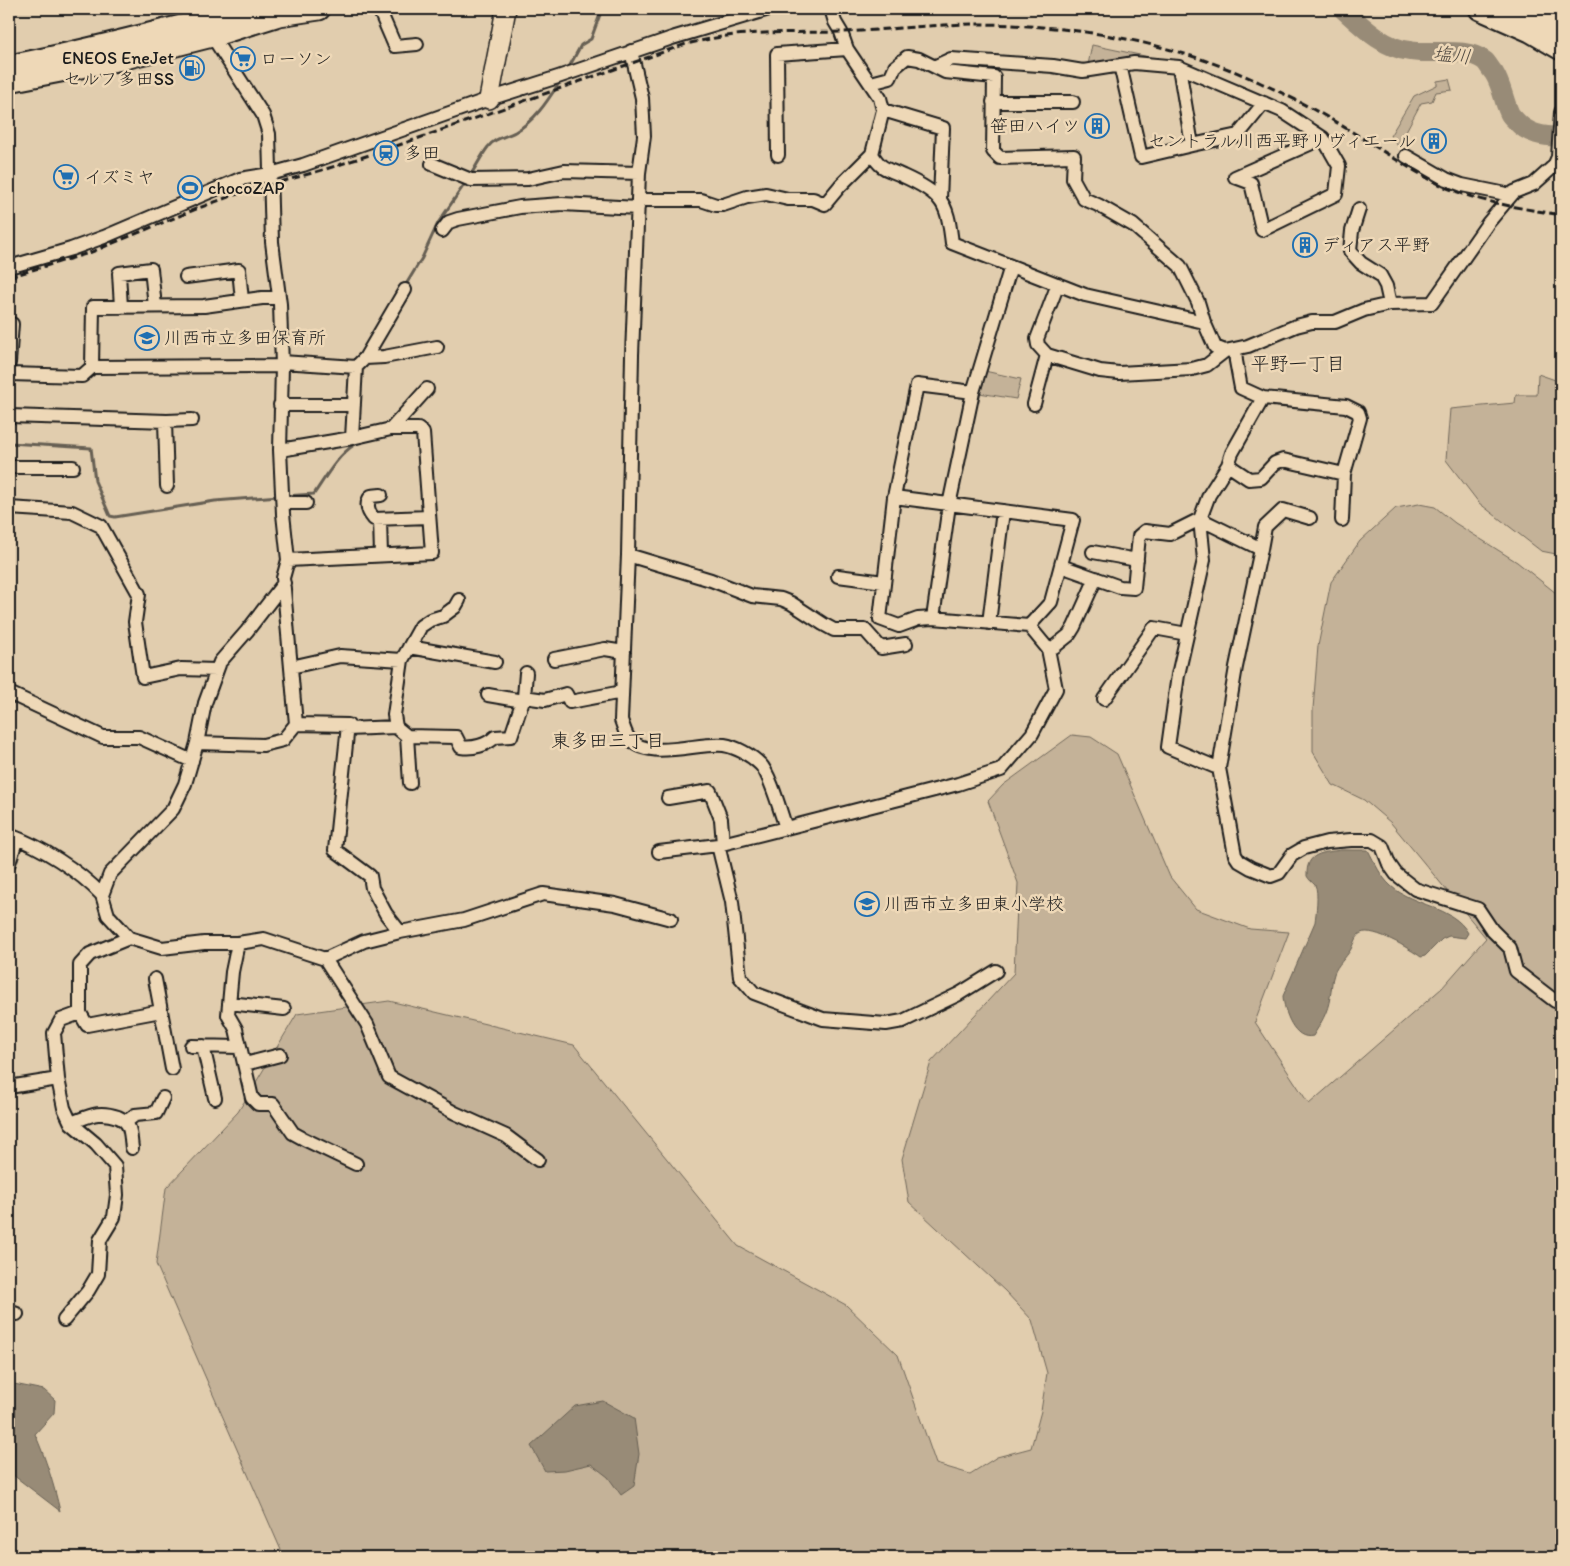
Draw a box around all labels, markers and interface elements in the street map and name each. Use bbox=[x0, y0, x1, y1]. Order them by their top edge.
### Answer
water label: 塩川 bbox=[1432, 42, 1472, 68]
supermarket icon: ローソン bbox=[230, 46, 256, 72]
place label: ENEOS EneJet セルフ多田SS bbox=[62, 47, 174, 90]
place label: ローソン bbox=[260, 48, 332, 70]
fuel station icon: ENEOS EneJet セルフ多田SS bbox=[179, 55, 205, 81]
building icon: 笹田ハイツ bbox=[1084, 113, 1110, 139]
place label: 笹田ハイツ bbox=[990, 115, 1080, 137]
building icon: セントラル川西平野リヴィエール bbox=[1421, 128, 1447, 154]
place label: セントラル川西平野リヴィエール bbox=[1148, 130, 1416, 152]
station icon: 多田 bbox=[373, 140, 399, 166]
place label: 多田 bbox=[404, 142, 440, 164]
supermarket icon: イズミヤ bbox=[53, 164, 79, 190]
place label: イズミヤ bbox=[84, 166, 155, 188]
sports icon: chocoZAP bbox=[177, 175, 203, 201]
place label: chocoZAP bbox=[208, 177, 284, 199]
building icon: ディアス平野 bbox=[1292, 232, 1318, 258]
place label: ディアス平野 bbox=[1322, 234, 1430, 256]
school or university icon: 川西市立多田保育所 bbox=[134, 325, 160, 351]
place label: 川西市立多田保育所 bbox=[164, 327, 326, 349]
district label: 平野一丁目 bbox=[1250, 352, 1346, 375]
district label: 東多田三丁目 bbox=[551, 729, 665, 752]
school or university icon: 川西市立多田東小学校 bbox=[854, 891, 880, 917]
place label: 川西市立多田東小学校 bbox=[884, 893, 1064, 915]

